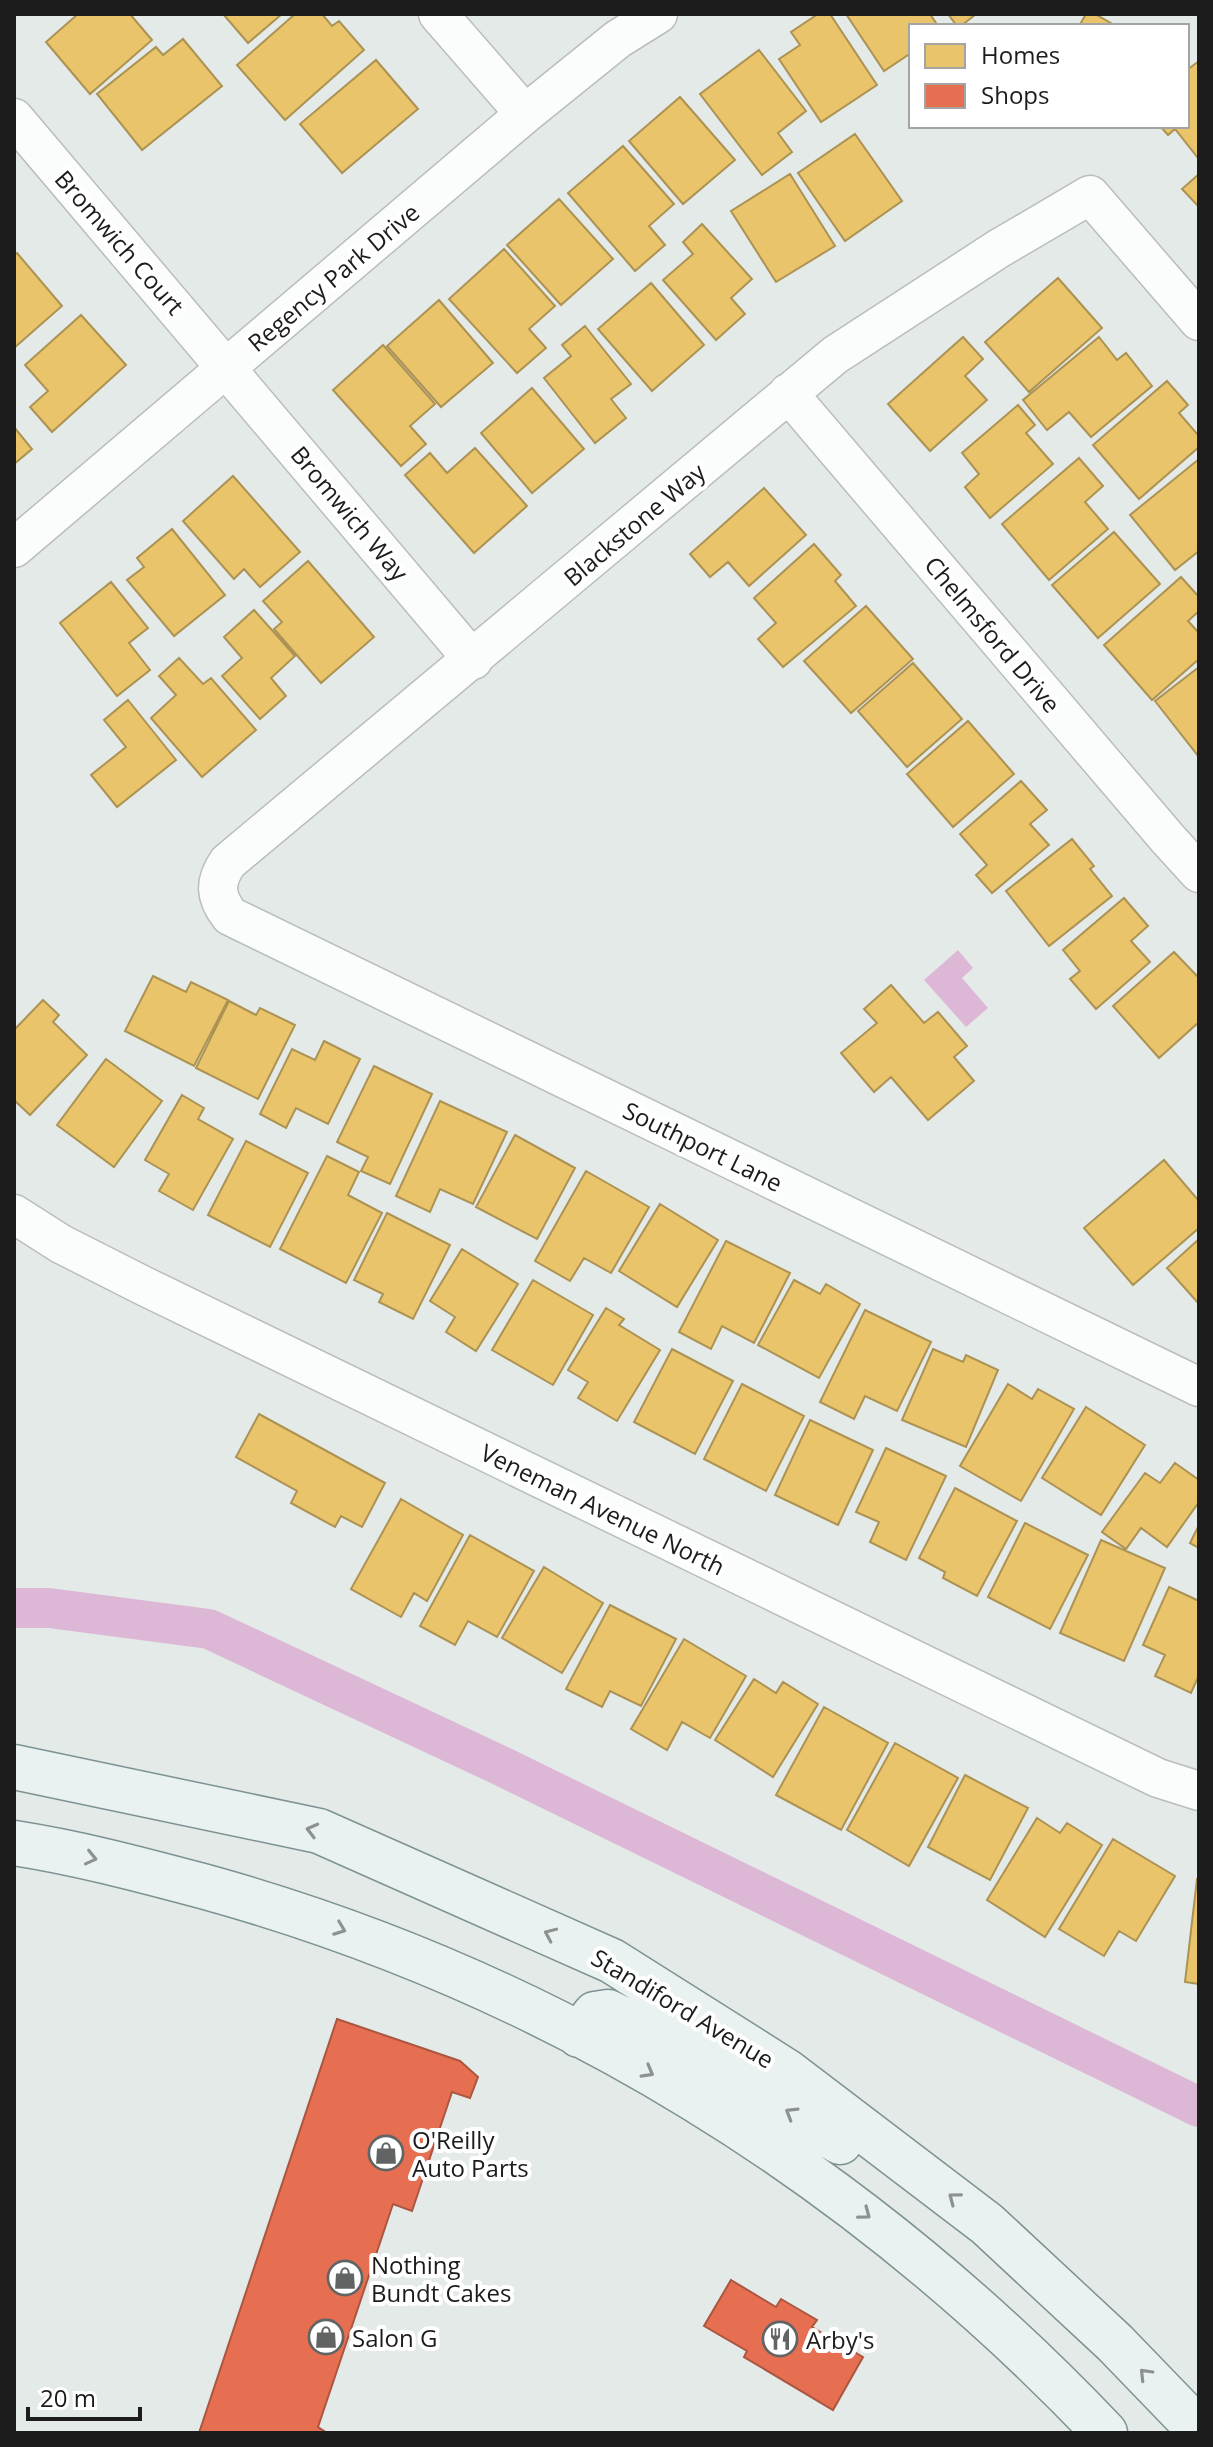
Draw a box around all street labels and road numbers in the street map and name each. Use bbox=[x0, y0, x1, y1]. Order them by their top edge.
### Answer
street label: Bromwich Court bbox=[48, 163, 192, 321]
street label: Regency Park Drive bbox=[240, 195, 426, 359]
street label: Bromwich Way bbox=[284, 439, 417, 588]
street label: Blackstone Way bbox=[556, 454, 713, 593]
street label: Chelmsford Drive bbox=[918, 549, 1068, 719]
street label: Southport Lane bbox=[618, 1093, 788, 1199]
street label: Veneman Avenue North bbox=[475, 1435, 731, 1583]
street label: Standiford Avenue bbox=[586, 1940, 780, 2076]

